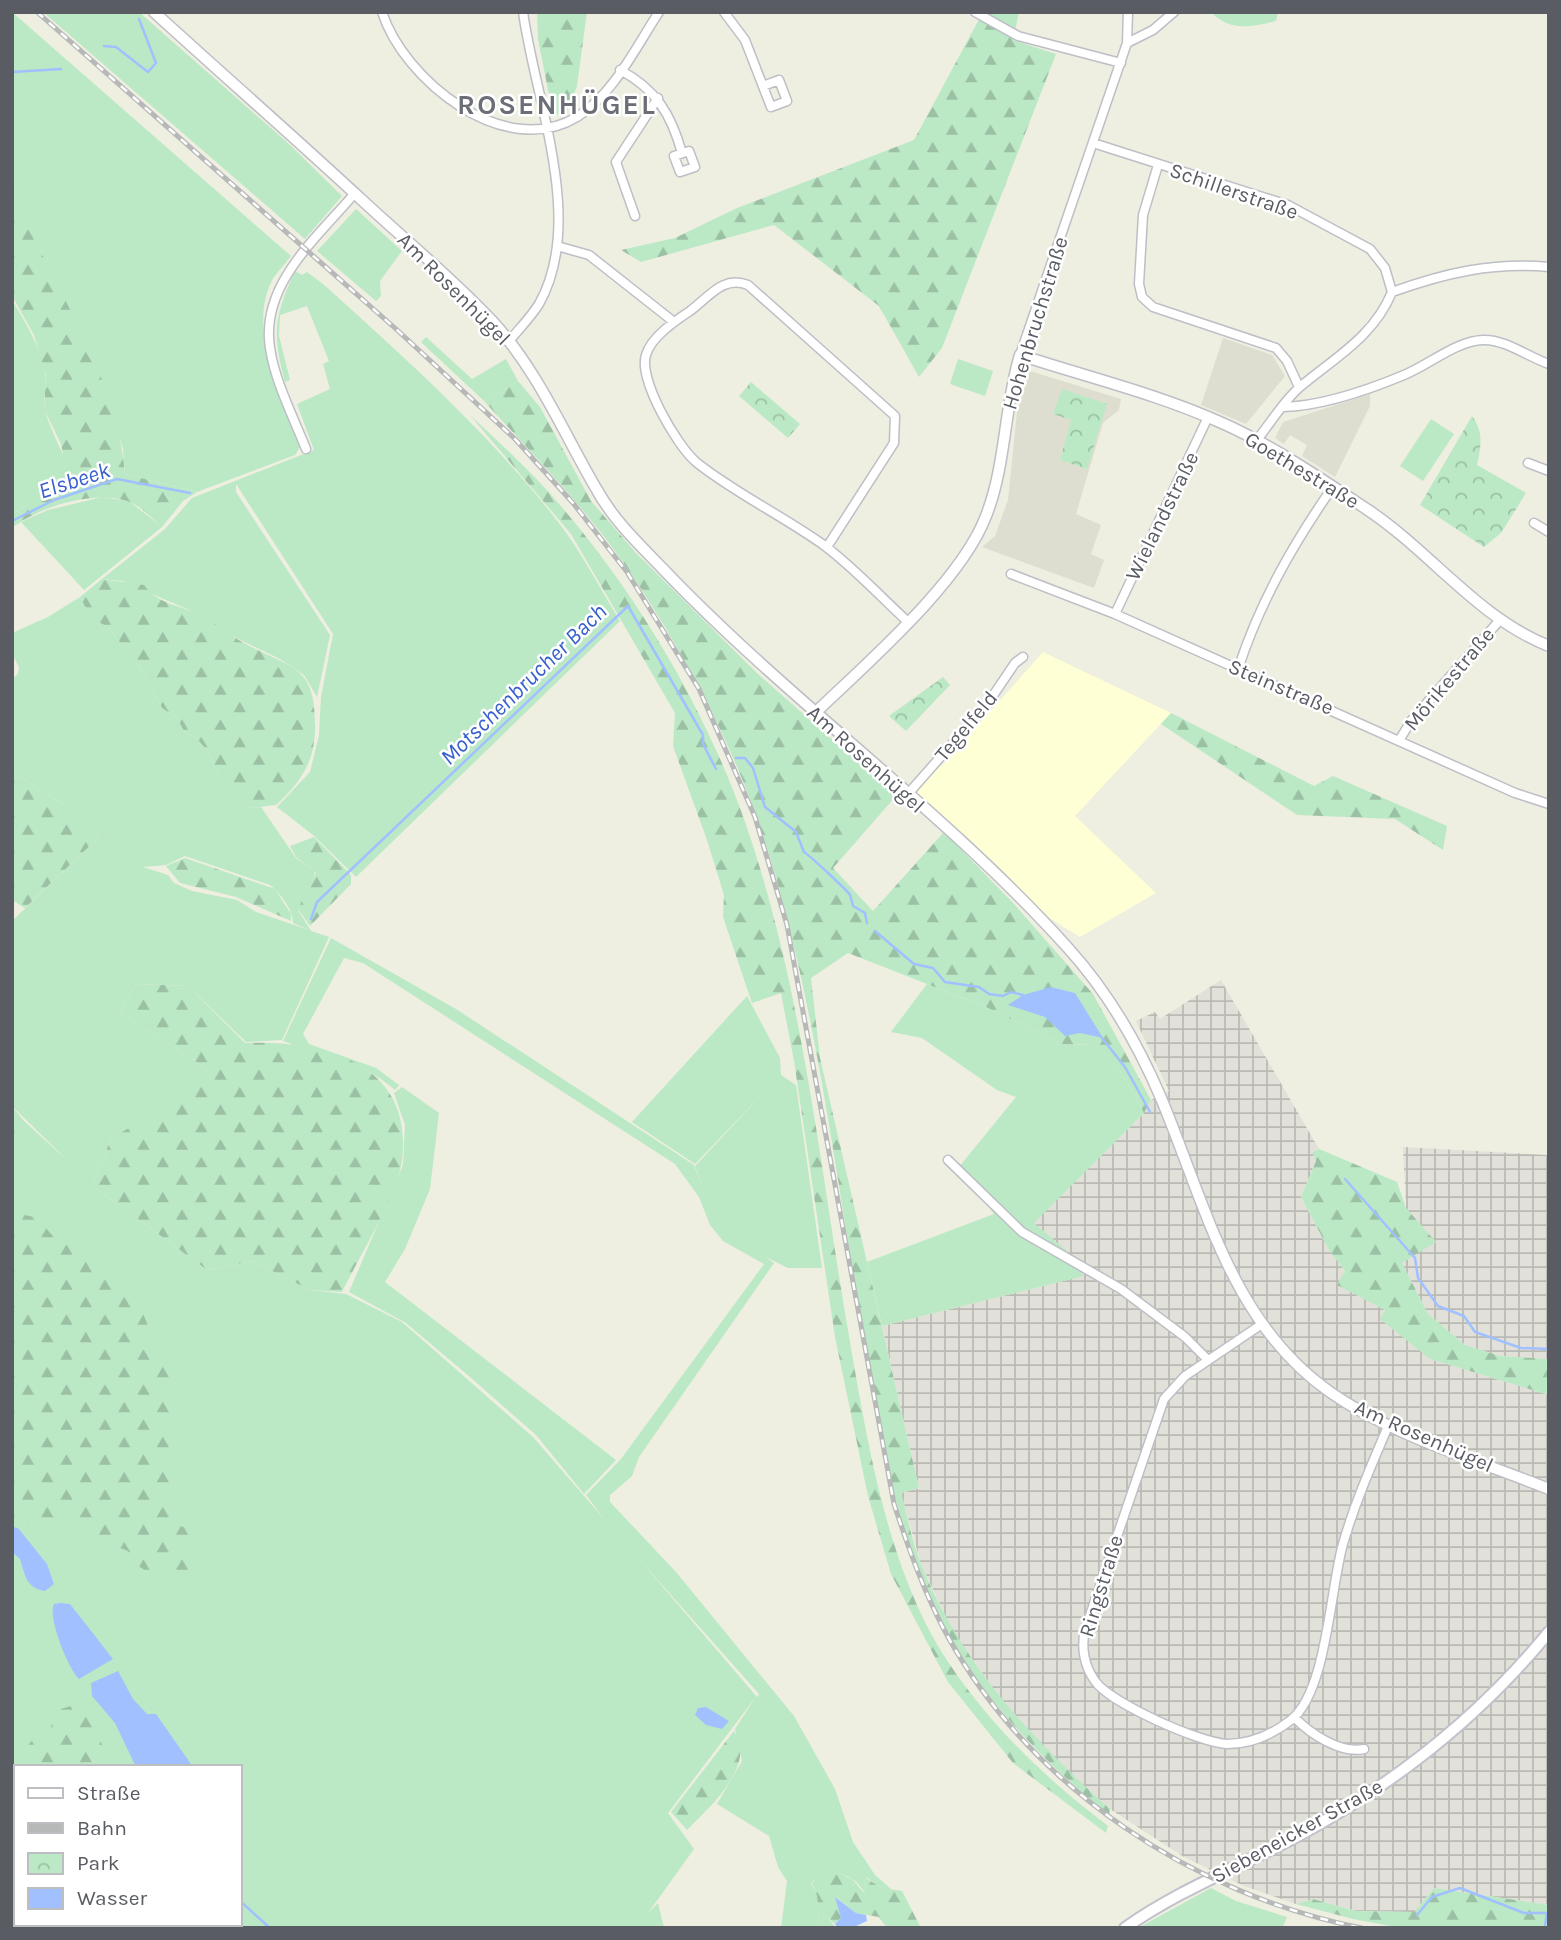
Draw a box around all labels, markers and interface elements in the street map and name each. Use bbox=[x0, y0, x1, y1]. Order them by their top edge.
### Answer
district label: ROSENHÜGEL bbox=[457, 88, 657, 121]
street label: Schillerstraße bbox=[1167, 158, 1301, 224]
street label: Am Rosenhügel bbox=[393, 228, 515, 350]
street label: Hohenbruchstraße bbox=[997, 234, 1073, 412]
street label: Goethestraße bbox=[1241, 427, 1363, 513]
street label: Wielandstraße bbox=[1121, 448, 1203, 584]
water label: Elsbeek bbox=[35, 456, 114, 505]
water label: Motschenbrucher Bach bbox=[435, 598, 612, 771]
street label: Mörikestraße bbox=[1399, 622, 1499, 736]
street label: Steinstraße bbox=[1225, 654, 1337, 720]
street label: Tegelfeld bbox=[930, 686, 1002, 766]
street label: Am Rosenhügel bbox=[802, 700, 930, 818]
street label: Am Rosenhügel bbox=[1351, 1395, 1497, 1477]
street label: Ringstraße bbox=[1074, 1532, 1128, 1640]
legend bbox=[14, 1765, 242, 1926]
street label: Siebeneicker Straße bbox=[1207, 1774, 1387, 1888]
text: Straße bbox=[77, 1781, 140, 1805]
text: Bahn bbox=[77, 1816, 127, 1840]
text: Park bbox=[77, 1851, 120, 1875]
text: Wasser bbox=[77, 1886, 148, 1910]

